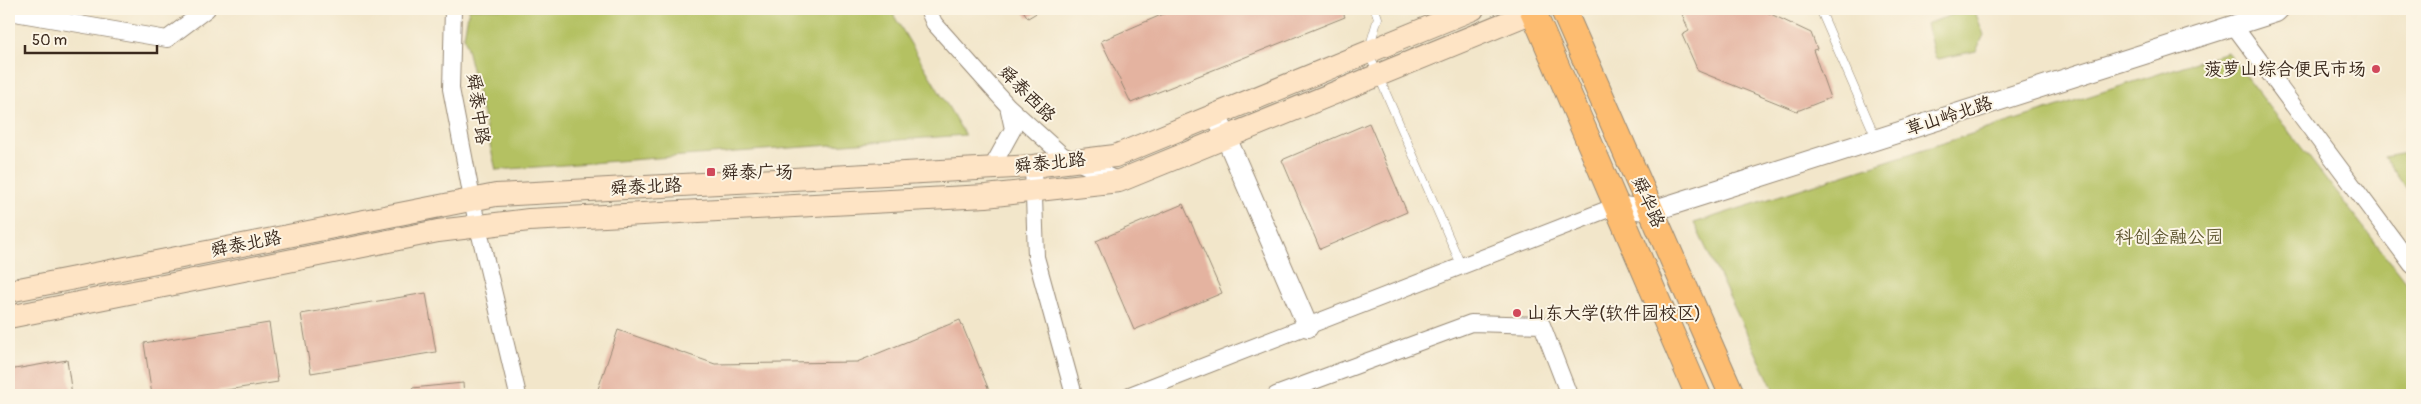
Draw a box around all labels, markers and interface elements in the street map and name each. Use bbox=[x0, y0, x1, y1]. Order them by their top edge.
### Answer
scale bar bbox=[25, 22, 158, 54]
text: 50 m bbox=[32, 31, 67, 50]
place label: 菠萝山综合便民市场 bbox=[2204, 58, 2366, 81]
street label: 舜泰西路 bbox=[993, 60, 1061, 128]
marker: 菠萝山综合便民市场 bbox=[2370, 63, 2382, 75]
street label: 舜泰中路 bbox=[462, 72, 494, 146]
street label: 草山岭北路 bbox=[1903, 91, 1995, 141]
street label: 舜泰北路 bbox=[1013, 148, 1087, 178]
place label: 舜泰广场 bbox=[721, 161, 793, 184]
marker: 舜泰广场 bbox=[705, 166, 717, 178]
street label: 舜华路 bbox=[1627, 173, 1669, 231]
street label: 舜泰北路 bbox=[609, 174, 683, 200]
street label: 舜泰北路 bbox=[208, 226, 284, 262]
park label: 科创金融公园 bbox=[2115, 226, 2223, 249]
place label: 山东大学(软件园校区) bbox=[1527, 302, 1701, 325]
marker: 山东大学(软件园校区) bbox=[1511, 307, 1523, 319]

